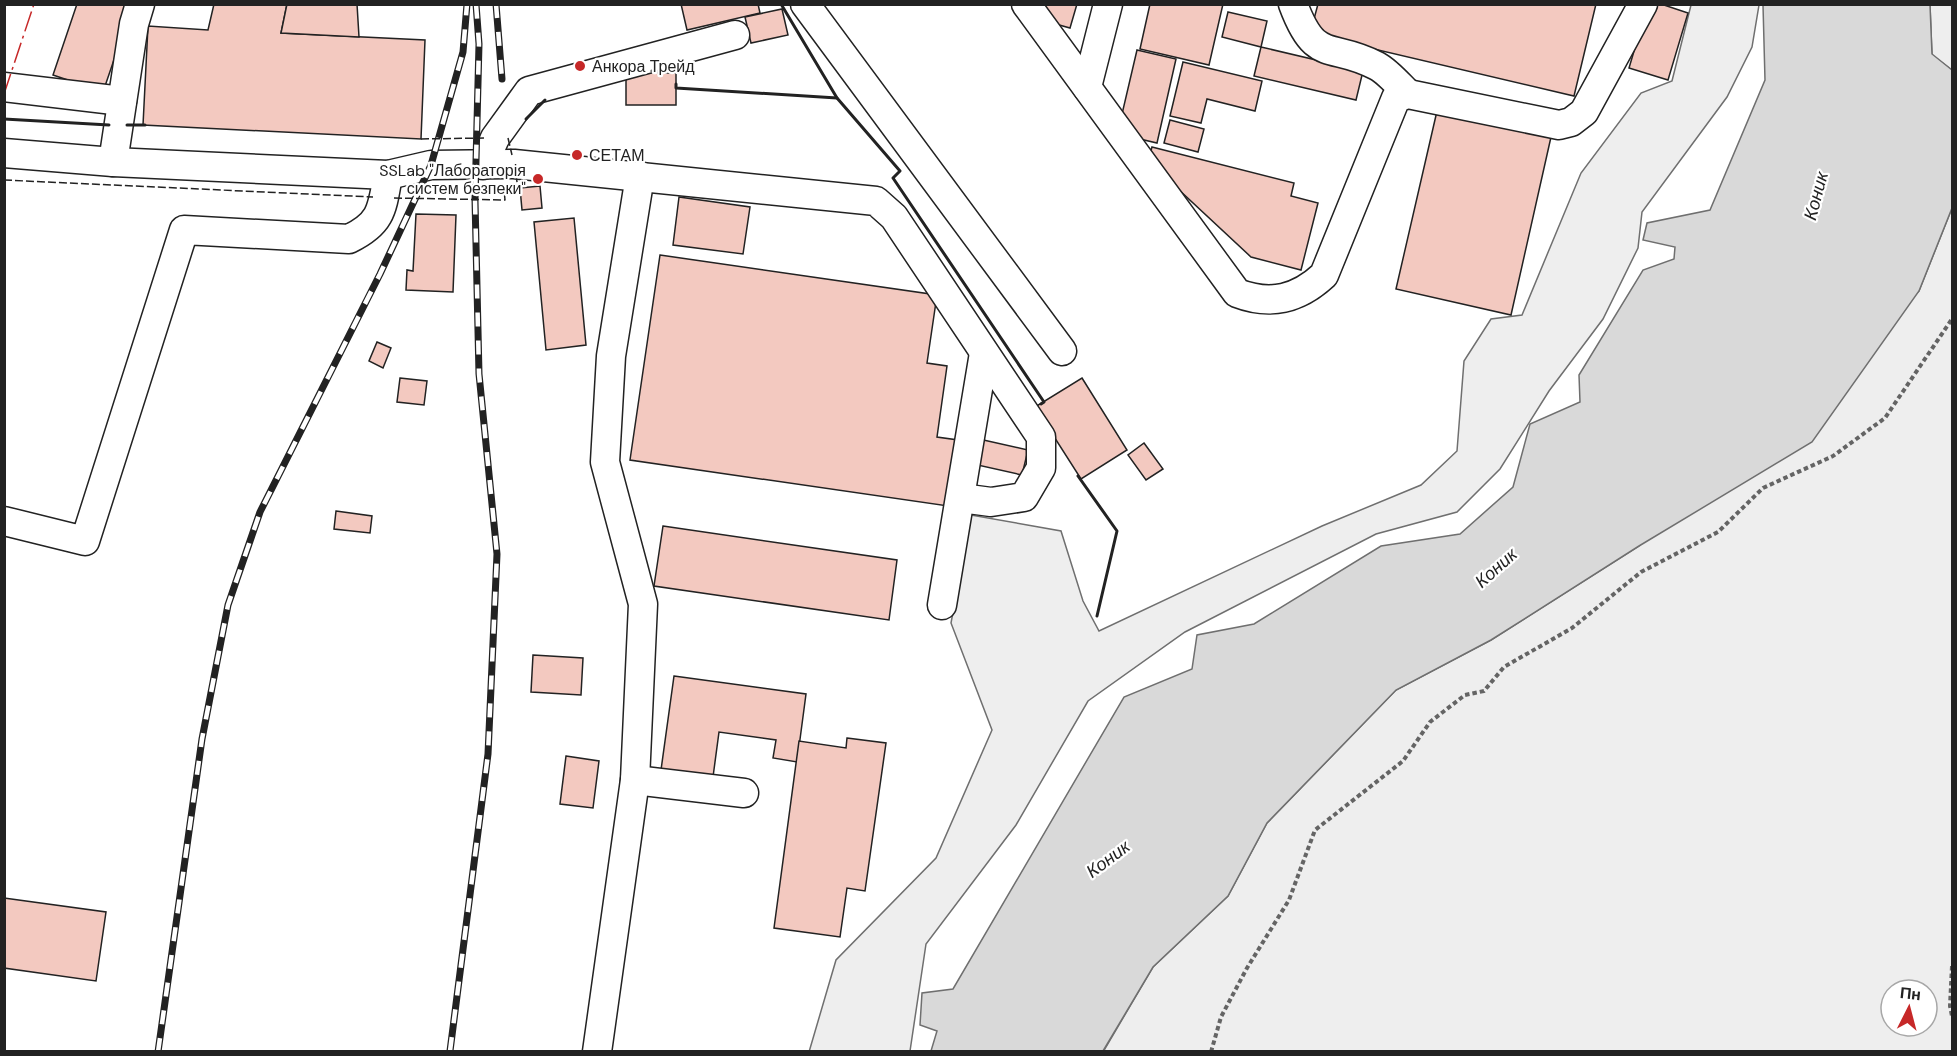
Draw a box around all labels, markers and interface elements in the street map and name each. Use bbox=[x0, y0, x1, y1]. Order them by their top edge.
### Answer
place label: Анкора Трейд bbox=[592, 56, 695, 77]
marker: Анкора Трейд bbox=[573, 59, 587, 73]
place label: СЕТАМ bbox=[589, 145, 644, 166]
marker: СЕТАМ bbox=[570, 148, 584, 162]
place label: SSLab "Лабораторія систем безпеки" bbox=[379, 160, 526, 199]
water label: Коник bbox=[1798, 168, 1834, 223]
marker: SSLab "Лабораторія систем безпеки" bbox=[531, 172, 545, 186]
water label: Коник bbox=[1470, 542, 1523, 593]
water label: Коник bbox=[1081, 834, 1136, 883]
north arrow bbox=[1879, 978, 1939, 1038]
text: Пн bbox=[1899, 982, 1922, 1005]

